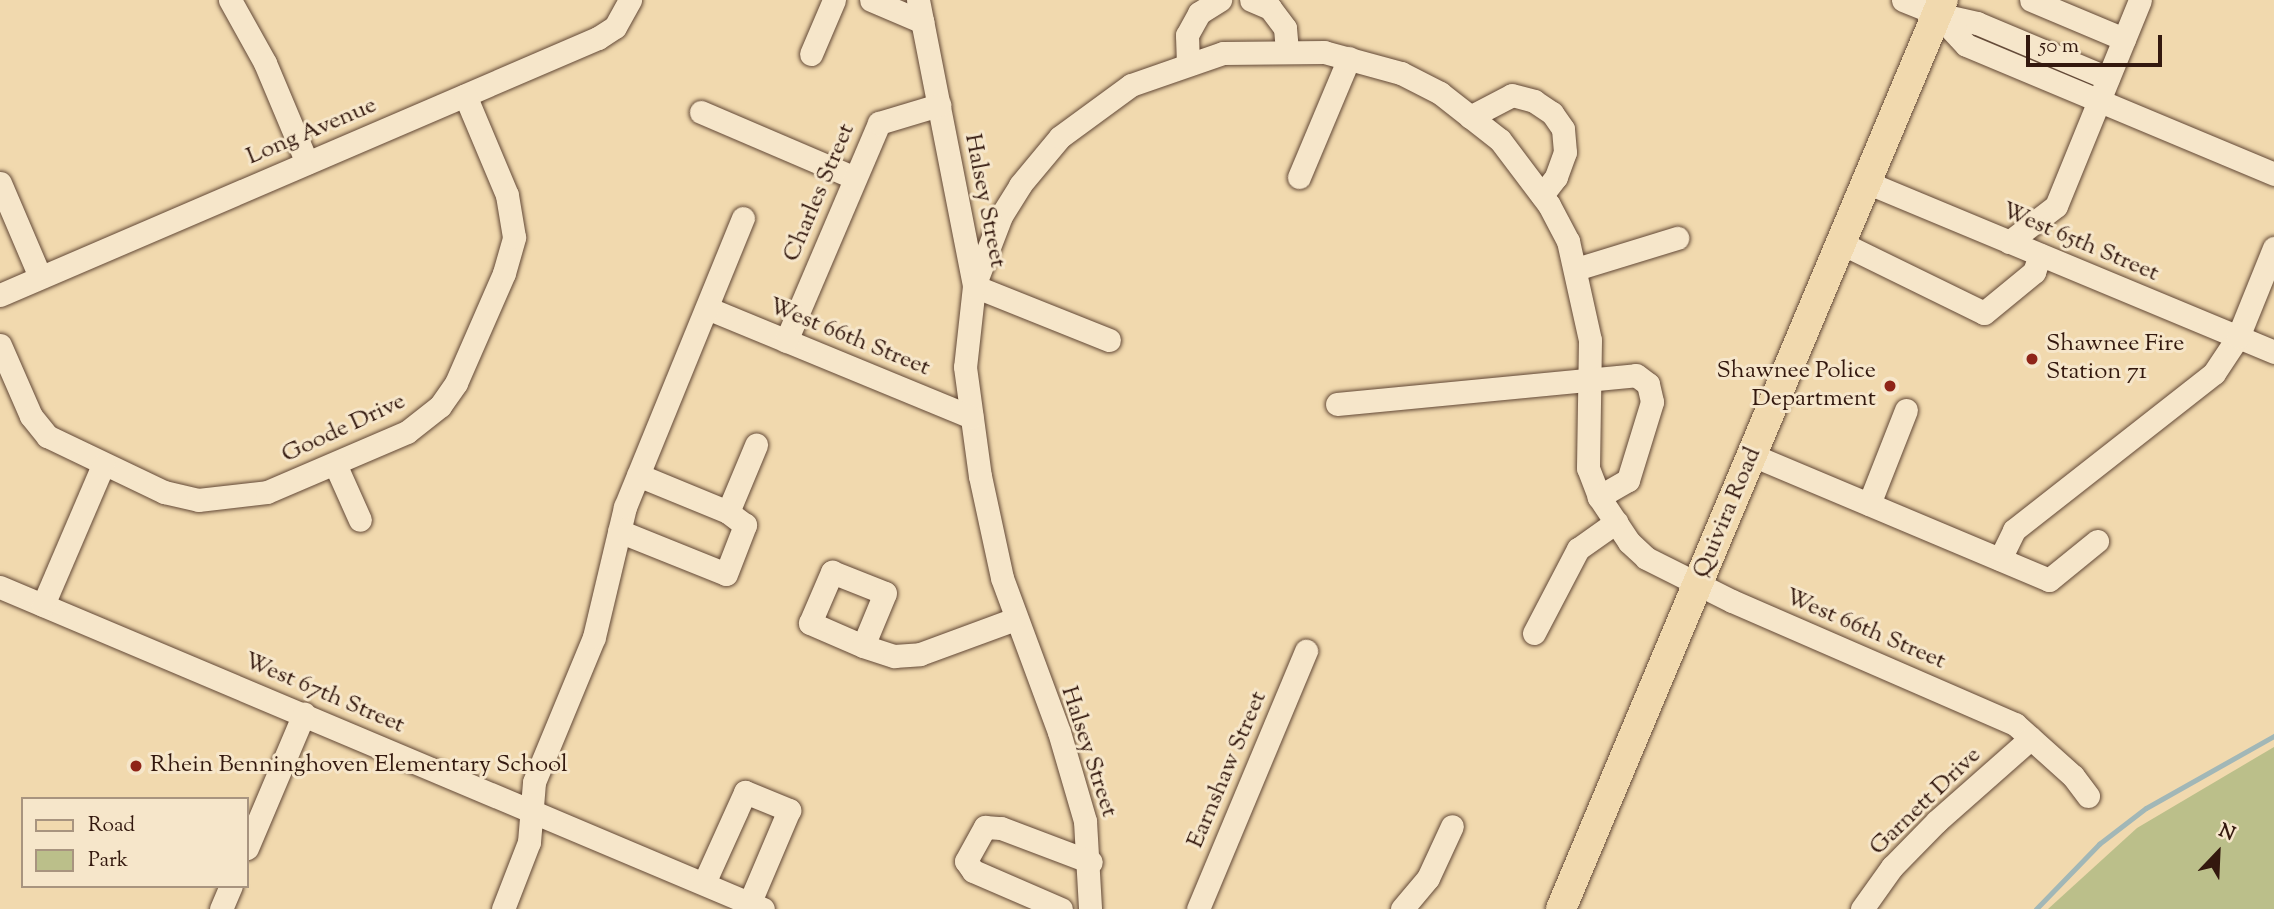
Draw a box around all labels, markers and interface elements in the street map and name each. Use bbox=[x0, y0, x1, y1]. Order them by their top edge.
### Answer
scale bar bbox=[2029, 21, 2166, 65]
text: 50 m bbox=[2039, 32, 2079, 62]
street label: Long Avenue bbox=[243, 92, 381, 172]
street label: Charles Street bbox=[778, 120, 862, 266]
street label: Halsey Street bbox=[957, 131, 1011, 271]
street label: West 65th Street bbox=[1997, 197, 2163, 289]
street label: West 66th Street bbox=[764, 293, 934, 383]
place label: Shawnee Fire Station 71 bbox=[2046, 331, 2184, 387]
marker: Shawnee Fire Station 71 bbox=[2024, 351, 2040, 367]
place label: Shawnee Police Department bbox=[1717, 358, 1876, 414]
marker: Shawnee Police Department bbox=[1882, 378, 1898, 394]
street label: Goode Drive bbox=[278, 388, 410, 470]
street label: Quivira Road bbox=[1688, 443, 1768, 583]
street label: West 66th Street bbox=[1781, 583, 1949, 677]
street label: West 67th Street bbox=[239, 647, 409, 741]
street label: Halsey Street bbox=[1053, 683, 1123, 821]
street label: Earnshaw Street bbox=[1182, 687, 1274, 853]
street label: Garnett Drive bbox=[1864, 742, 1988, 862]
place label: Rhein Benninghoven Elementary School bbox=[150, 752, 568, 780]
marker: Rhein Benninghoven Elementary School bbox=[128, 758, 144, 774]
legend bbox=[21, 797, 248, 888]
text: Road bbox=[88, 811, 135, 841]
north arrow bbox=[2183, 818, 2253, 888]
text: N bbox=[2214, 818, 2239, 849]
text: Park bbox=[88, 846, 128, 876]

